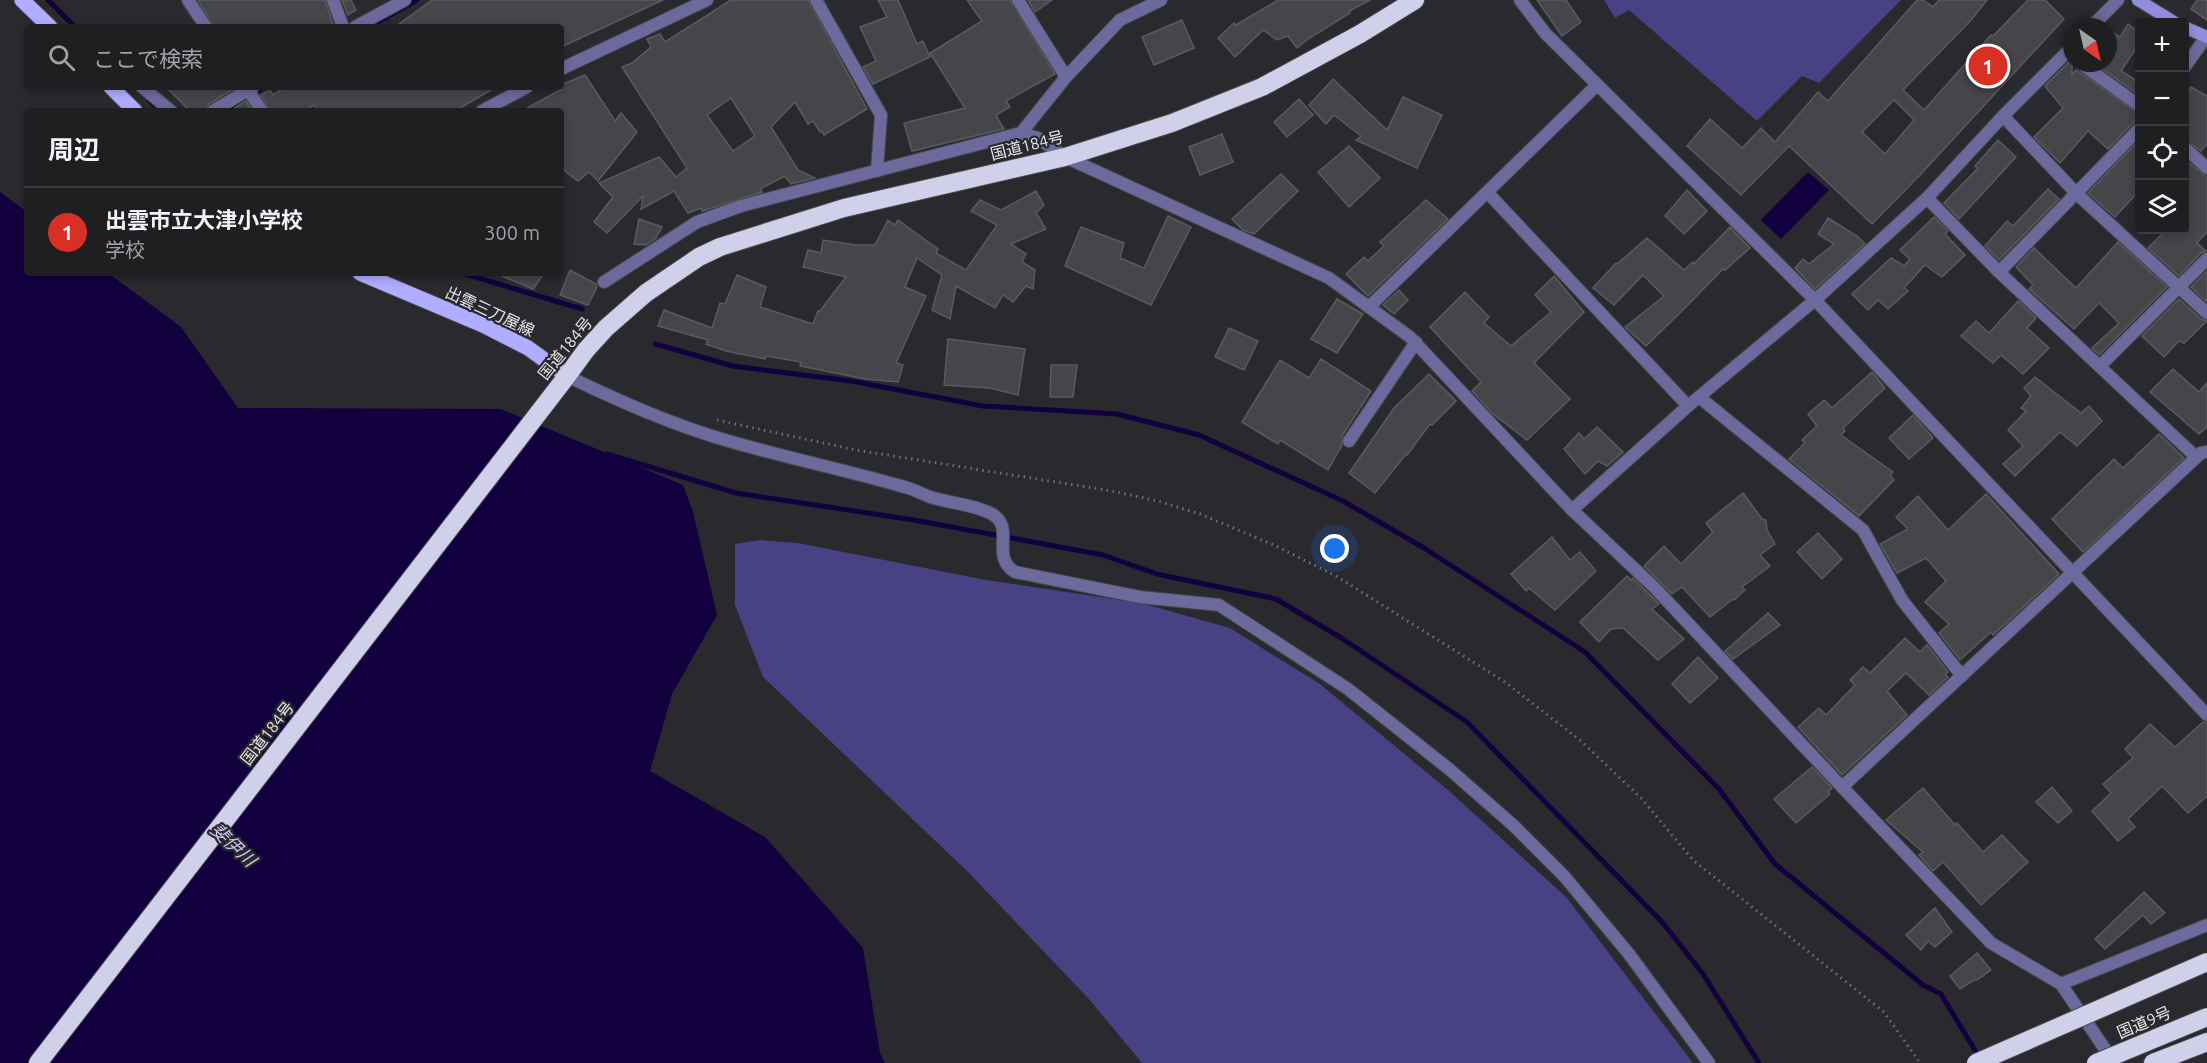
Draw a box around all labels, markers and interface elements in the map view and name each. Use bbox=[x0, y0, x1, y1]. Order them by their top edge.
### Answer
north arrow bbox=[2063, 18, 2117, 72]
map controls bbox=[2135, 18, 2189, 234]
button: + bbox=[2135, 18, 2189, 72]
search box bbox=[24, 24, 564, 90]
icon: search bbox=[45, 41, 78, 74]
pin: 1 bbox=[1968, 44, 2008, 88]
text: ここで検索 bbox=[93, 46, 203, 71]
button: − bbox=[2135, 72, 2189, 126]
button: locate bbox=[2135, 126, 2189, 180]
street label: 国道184号 bbox=[988, 127, 1066, 163]
text: 周辺 bbox=[48, 135, 100, 164]
button: layers bbox=[2135, 180, 2189, 234]
text: 出雲市立大津小学校 bbox=[105, 207, 303, 232]
text: 1 bbox=[62, 221, 73, 244]
text: 300 m bbox=[484, 221, 540, 244]
text: 学校 bbox=[105, 238, 145, 261]
street label: 出雲三刀屋線 bbox=[443, 283, 537, 339]
street label: 国道184号 bbox=[534, 313, 596, 383]
your location bbox=[1320, 534, 1349, 563]
street label: 国道184号 bbox=[237, 698, 297, 768]
water label: 斐伊川 bbox=[207, 819, 262, 871]
street label: 国道9号 bbox=[2114, 1003, 2174, 1041]

